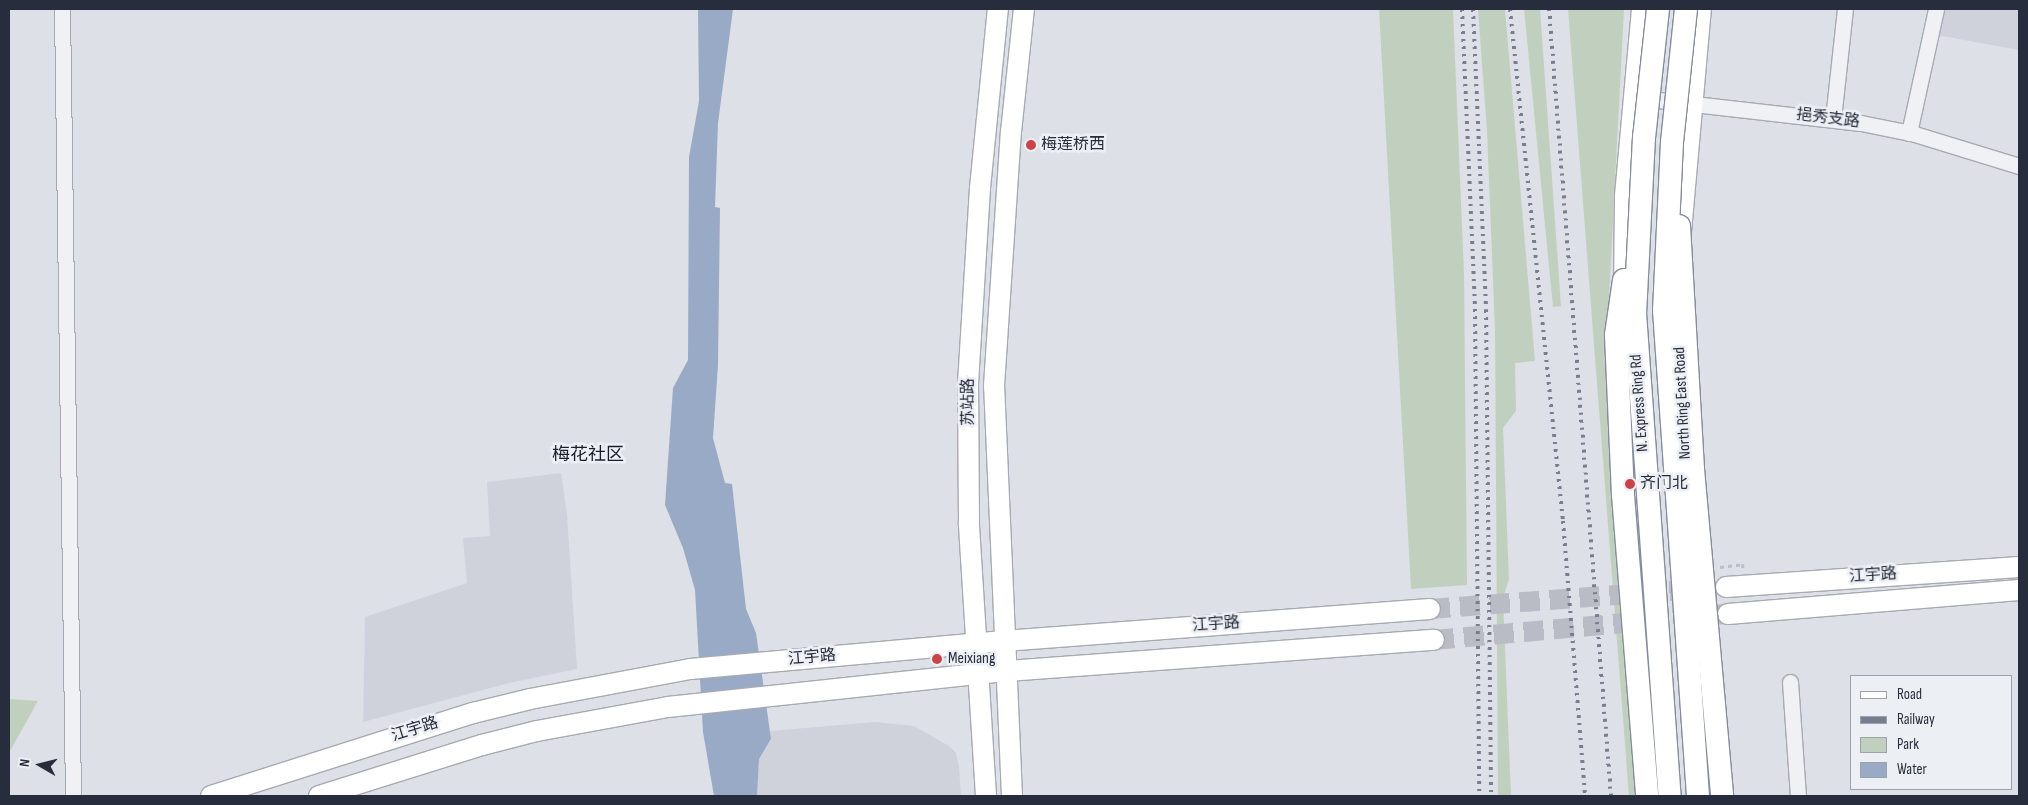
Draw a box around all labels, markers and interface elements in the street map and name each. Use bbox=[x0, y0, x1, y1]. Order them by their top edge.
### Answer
street label: 挹秀支路 bbox=[1795, 106, 1861, 132]
place label: 梅莲桥西 bbox=[1041, 135, 1105, 155]
marker: 梅莲桥西 bbox=[1025, 139, 1037, 151]
street label: North Ring East Road bbox=[1670, 346, 1696, 460]
street label: N. Express Ring Rd bbox=[1627, 354, 1653, 452]
street label: 苏站路 bbox=[959, 378, 979, 426]
district label: 梅花社区 bbox=[552, 444, 624, 466]
place label: 齐门北 bbox=[1640, 474, 1688, 494]
marker: 齐门北 bbox=[1624, 478, 1636, 490]
street label: 江宇路 bbox=[1848, 565, 1898, 587]
street label: 江宇路 bbox=[1191, 614, 1241, 636]
street label: 江宇路 bbox=[787, 646, 837, 670]
place label: Meixiang bbox=[948, 649, 995, 669]
marker: Meixiang bbox=[930, 652, 944, 666]
legend bbox=[1850, 675, 2013, 790]
text: Road bbox=[1897, 685, 1922, 704]
text: Railway bbox=[1897, 710, 1935, 729]
street label: 江宇路 bbox=[389, 714, 441, 746]
text: Park bbox=[1897, 735, 1919, 754]
north arrow bbox=[15, 740, 65, 790]
text: N bbox=[16, 758, 34, 768]
text: Water bbox=[1897, 760, 1927, 779]

